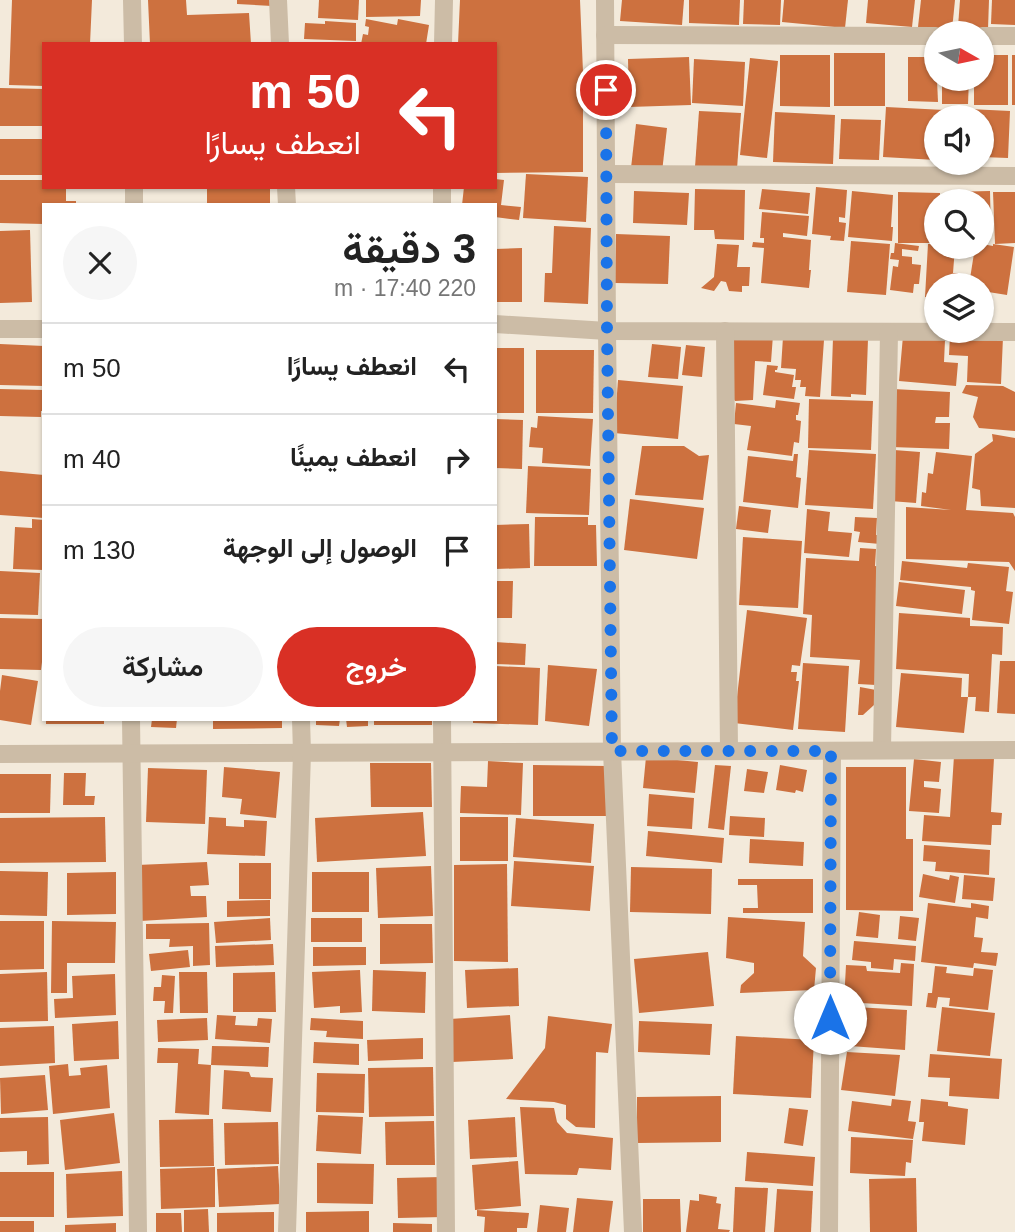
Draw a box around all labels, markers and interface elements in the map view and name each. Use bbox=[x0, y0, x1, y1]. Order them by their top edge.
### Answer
north arrow bbox=[924, 21, 994, 91]
map controls bbox=[924, 21, 994, 343]
pin bbox=[576, 60, 636, 120]
text: 50 m bbox=[249, 64, 361, 118]
icon: left bbox=[385, 70, 476, 161]
icon: arrive bbox=[587, 71, 625, 109]
button: sound bbox=[924, 105, 994, 175]
text: انعطف يسارًا bbox=[204, 125, 361, 161]
button: search bbox=[924, 189, 994, 259]
text: 3 دقيقة bbox=[342, 225, 476, 272]
button: close bbox=[63, 226, 137, 300]
button: layers bbox=[924, 273, 994, 343]
text: 220 m · 17:40 bbox=[334, 275, 476, 301]
icon: left bbox=[438, 350, 476, 388]
text: انعطف يسارًا bbox=[287, 351, 417, 381]
text: 50 m bbox=[63, 353, 121, 383]
icon: right bbox=[438, 441, 476, 479]
text: انعطف يمينًا bbox=[290, 442, 417, 472]
text: 40 m bbox=[63, 444, 121, 474]
icon: arrive bbox=[438, 532, 476, 570]
text: الوصول إلى الوجهة bbox=[223, 533, 417, 563]
text: 130 m bbox=[63, 535, 135, 565]
button: مشاركة bbox=[63, 627, 263, 707]
button: خروج bbox=[277, 627, 476, 707]
position arrow bbox=[793, 981, 867, 1055]

